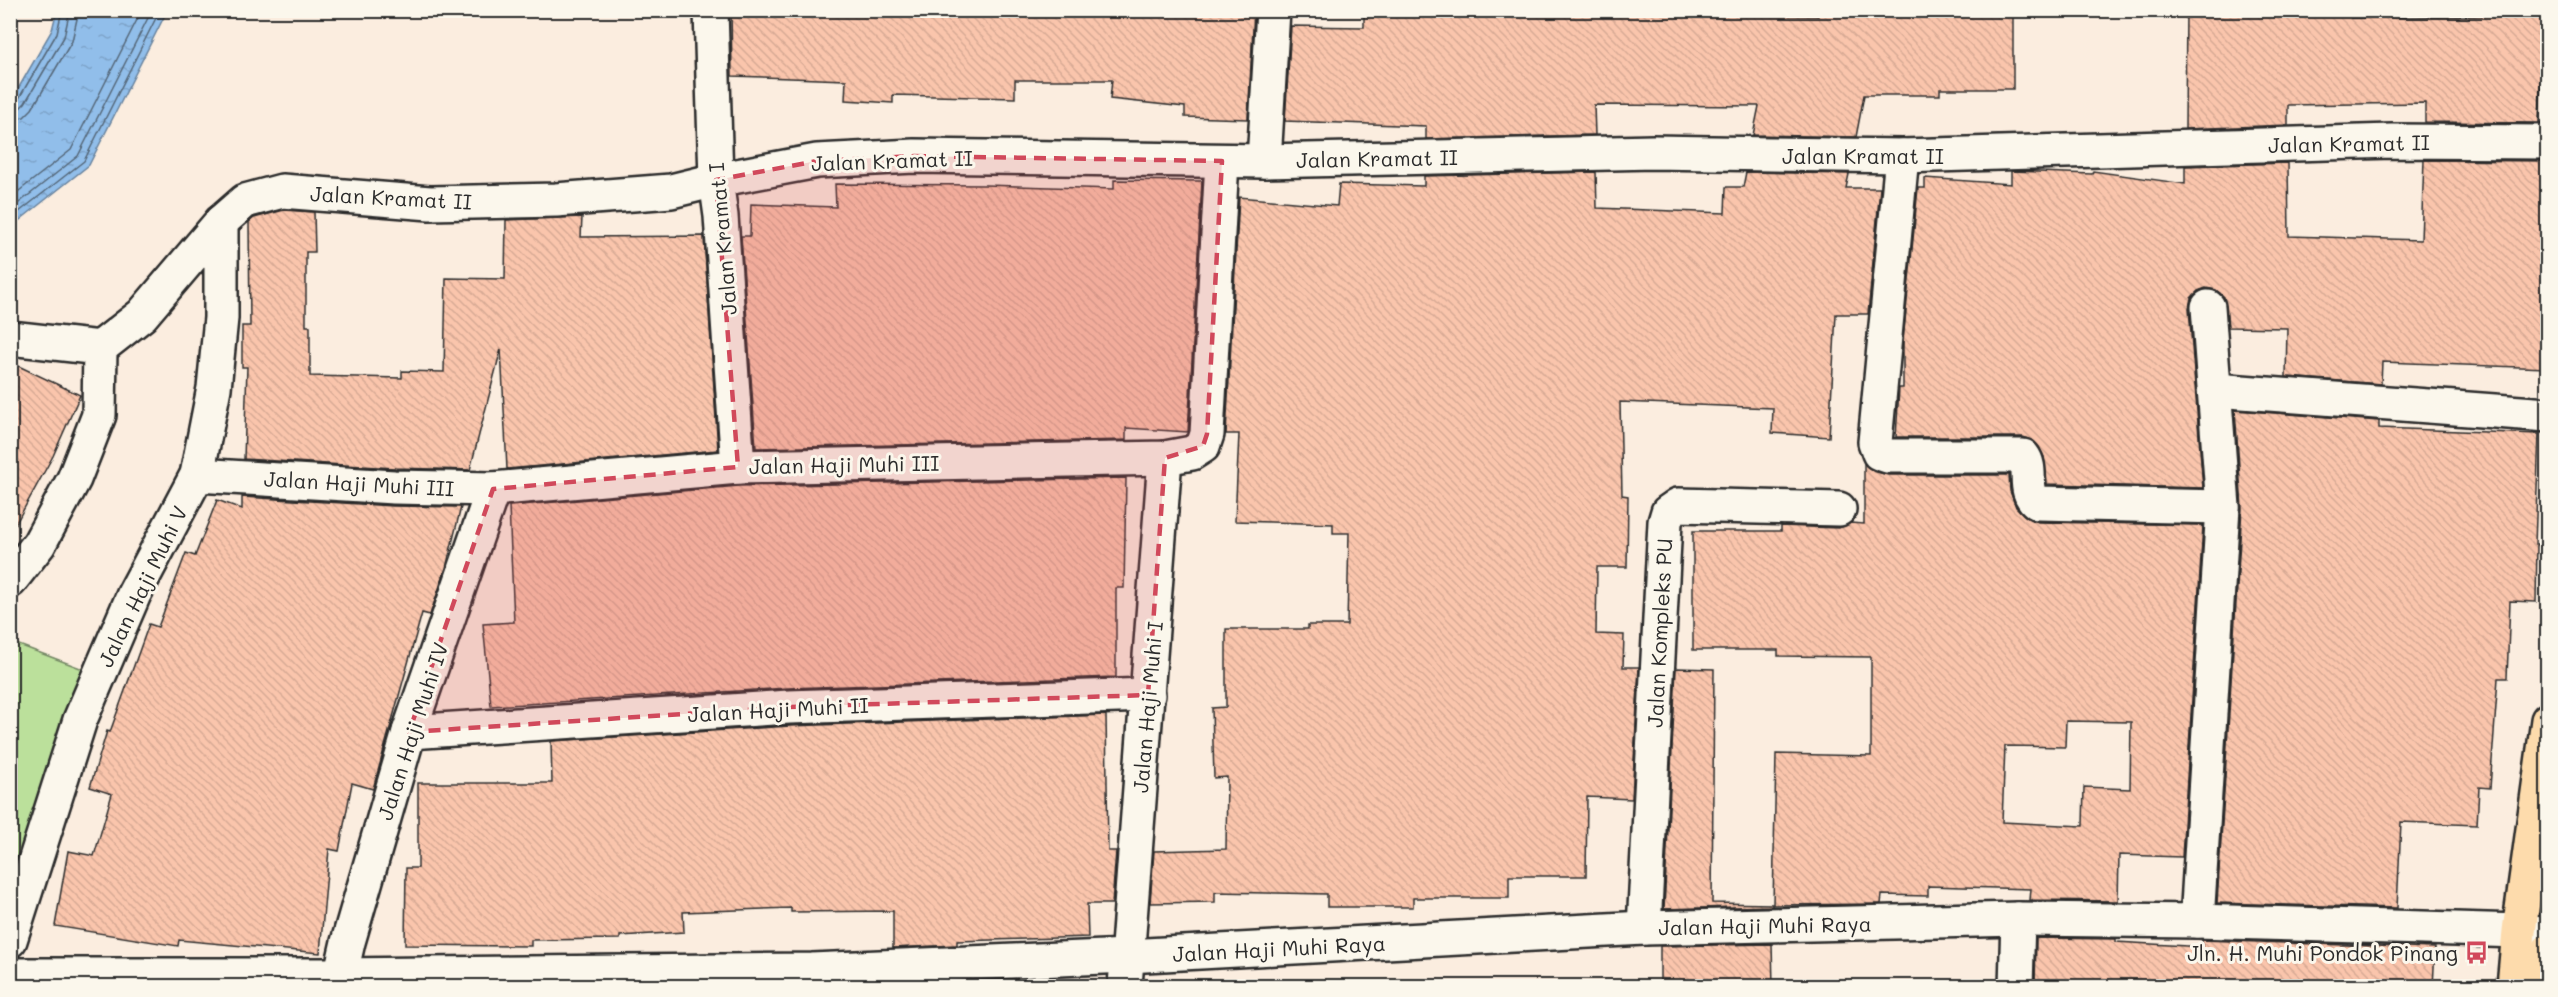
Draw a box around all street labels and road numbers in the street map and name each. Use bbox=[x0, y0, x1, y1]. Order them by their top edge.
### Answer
street label: Jalan Kramat II bbox=[2268, 128, 2430, 158]
street label: Jalan Kramat II bbox=[1782, 142, 1944, 169]
street label: Jalan Kramat II bbox=[1296, 143, 1458, 173]
street label: Jalan Kramat II bbox=[811, 144, 973, 176]
street label: Jalan Kramat I bbox=[702, 162, 742, 316]
street label: Jalan Kramat II bbox=[309, 179, 473, 215]
street label: Jalan Haji Muhi III bbox=[749, 449, 939, 479]
street label: Jalan Haji Muhi III bbox=[263, 465, 455, 501]
street label: Jalan Haji Muhi V bbox=[91, 501, 193, 671]
street label: Jalan Kompleks PU bbox=[1641, 538, 1677, 728]
street label: Jalan Haji Muhi I bbox=[1126, 620, 1168, 794]
street label: Jalan Haji Muhi IV bbox=[370, 639, 454, 823]
street label: Jalan Haji Muhi II bbox=[687, 691, 869, 727]
street label: Jalan Haji Muhi Raya bbox=[1658, 910, 1872, 940]
street label: Jalan Haji Muhi Raya bbox=[1172, 929, 1386, 967]

